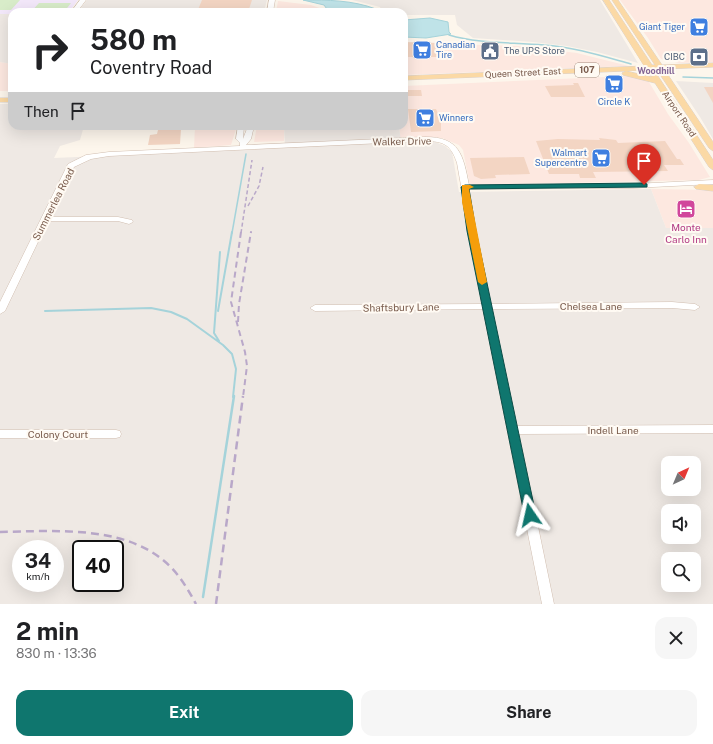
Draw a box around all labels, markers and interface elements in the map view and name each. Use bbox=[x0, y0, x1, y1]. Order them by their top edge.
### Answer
supermarket icon: Giant Tiger bbox=[688, 16, 710, 38]
place label: Giant Tiger bbox=[639, 21, 685, 32]
text: 580 m bbox=[90, 23, 177, 56]
icon: right bbox=[24, 24, 76, 76]
supermarket icon: Canadian Tire bbox=[411, 39, 433, 61]
place label: Canadian Tire bbox=[436, 39, 475, 60]
public building icon: The UPS Store bbox=[479, 40, 501, 62]
place label: The UPS Store bbox=[504, 45, 565, 56]
bank icon: CIBC bbox=[688, 46, 710, 68]
place label: CIBC bbox=[664, 51, 685, 62]
text: Coventry Road bbox=[90, 57, 212, 78]
road number: 107 bbox=[575, 63, 599, 77]
street label: Queen Street East bbox=[485, 65, 562, 80]
district label: Woodhill bbox=[637, 65, 675, 76]
supermarket icon: Circle K bbox=[603, 73, 625, 95]
street label: Airport Road bbox=[660, 89, 699, 139]
place label: Circle K bbox=[598, 96, 630, 107]
icon: arrive bbox=[67, 100, 89, 122]
text: Then bbox=[24, 103, 59, 120]
supermarket icon: Winners bbox=[414, 107, 436, 129]
place label: Winners bbox=[439, 112, 474, 123]
street label: Walker Drive bbox=[372, 134, 432, 148]
pin bbox=[627, 144, 661, 185]
place label: Walmart Supercentre bbox=[535, 147, 587, 168]
supermarket icon: Walmart Supercentre bbox=[590, 147, 612, 169]
icon: arrive bbox=[633, 150, 655, 172]
street label: Summerlea Road bbox=[30, 166, 76, 242]
hotel icon: Monte Carlo Inn bbox=[675, 198, 697, 220]
place label: Monte Carlo Inn bbox=[665, 221, 707, 245]
street label: Shaftsbury Lane bbox=[363, 300, 440, 314]
street label: Chelsea Lane bbox=[560, 300, 623, 312]
street label: Indell Lane bbox=[587, 424, 639, 436]
street label: Colony Court bbox=[28, 428, 88, 440]
north arrow bbox=[661, 456, 701, 496]
map controls bbox=[661, 456, 701, 592]
position arrow bbox=[509, 494, 551, 536]
button: sound bbox=[661, 504, 701, 544]
speed limit sign: 40 bbox=[72, 540, 124, 592]
text: 34 bbox=[25, 549, 51, 573]
button: search bbox=[661, 552, 701, 592]
text: km/h bbox=[26, 570, 50, 582]
text: 2 min bbox=[16, 617, 79, 645]
button: close bbox=[655, 617, 697, 659]
text: 830 m · 13:36 bbox=[16, 646, 97, 661]
button: Exit bbox=[16, 690, 353, 736]
button: Share bbox=[361, 690, 697, 736]

